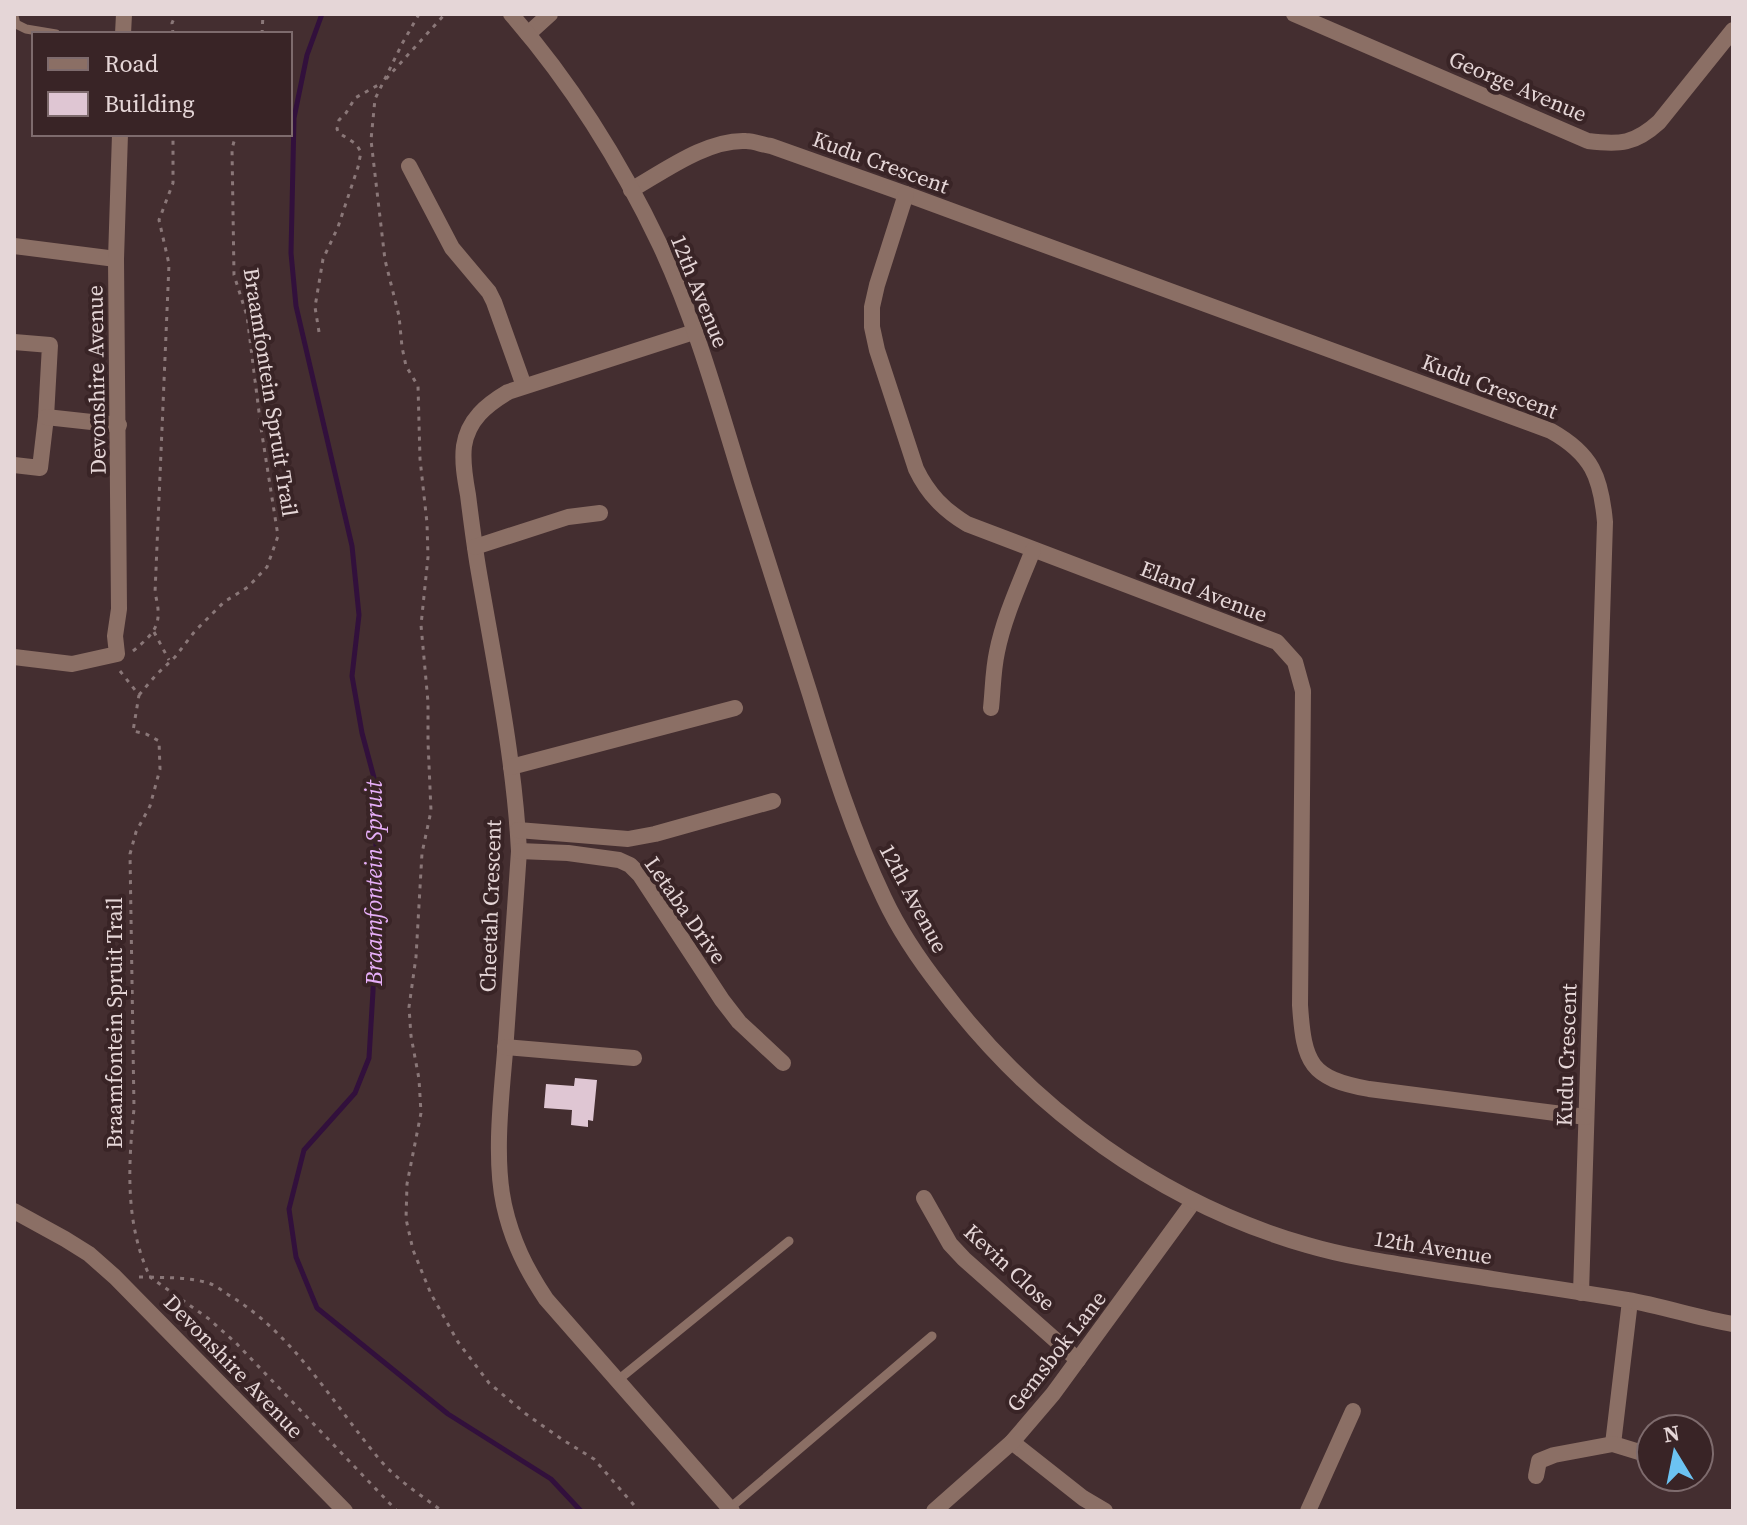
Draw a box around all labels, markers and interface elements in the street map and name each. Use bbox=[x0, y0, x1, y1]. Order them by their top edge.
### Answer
legend bbox=[32, 32, 292, 136]
street label: George Avenue bbox=[1444, 43, 1592, 129]
text: Road bbox=[104, 47, 159, 80]
text: Building bbox=[104, 87, 195, 120]
street label: Kudu Crescent bbox=[809, 123, 954, 201]
street label: 12th Avenue bbox=[664, 230, 736, 352]
street label: Braamfontein Spruit Trail bbox=[237, 265, 305, 519]
street label: Devonshire Avenue bbox=[79, 285, 113, 475]
street label: Kudu Crescent bbox=[1418, 346, 1563, 426]
street label: Eland Avenue bbox=[1136, 553, 1272, 629]
water label: Braamfontein Spruit bbox=[357, 779, 390, 987]
street label: Cheetah Crescent bbox=[472, 819, 508, 993]
street label: 12th Avenue bbox=[873, 838, 955, 958]
street label: Letaba Drive bbox=[638, 850, 734, 970]
street label: Braamfontein Spruit Trail bbox=[99, 897, 129, 1149]
street label: Kudu Crescent bbox=[1549, 982, 1584, 1127]
street label: Kevin Close bbox=[958, 1217, 1062, 1317]
street label: 12th Avenue bbox=[1372, 1223, 1494, 1271]
street label: Gemsbok Lane bbox=[999, 1284, 1113, 1418]
street label: Devonshire Avenue bbox=[157, 1287, 311, 1445]
north arrow bbox=[1635, 1413, 1715, 1493]
text: N bbox=[1661, 1417, 1682, 1449]

